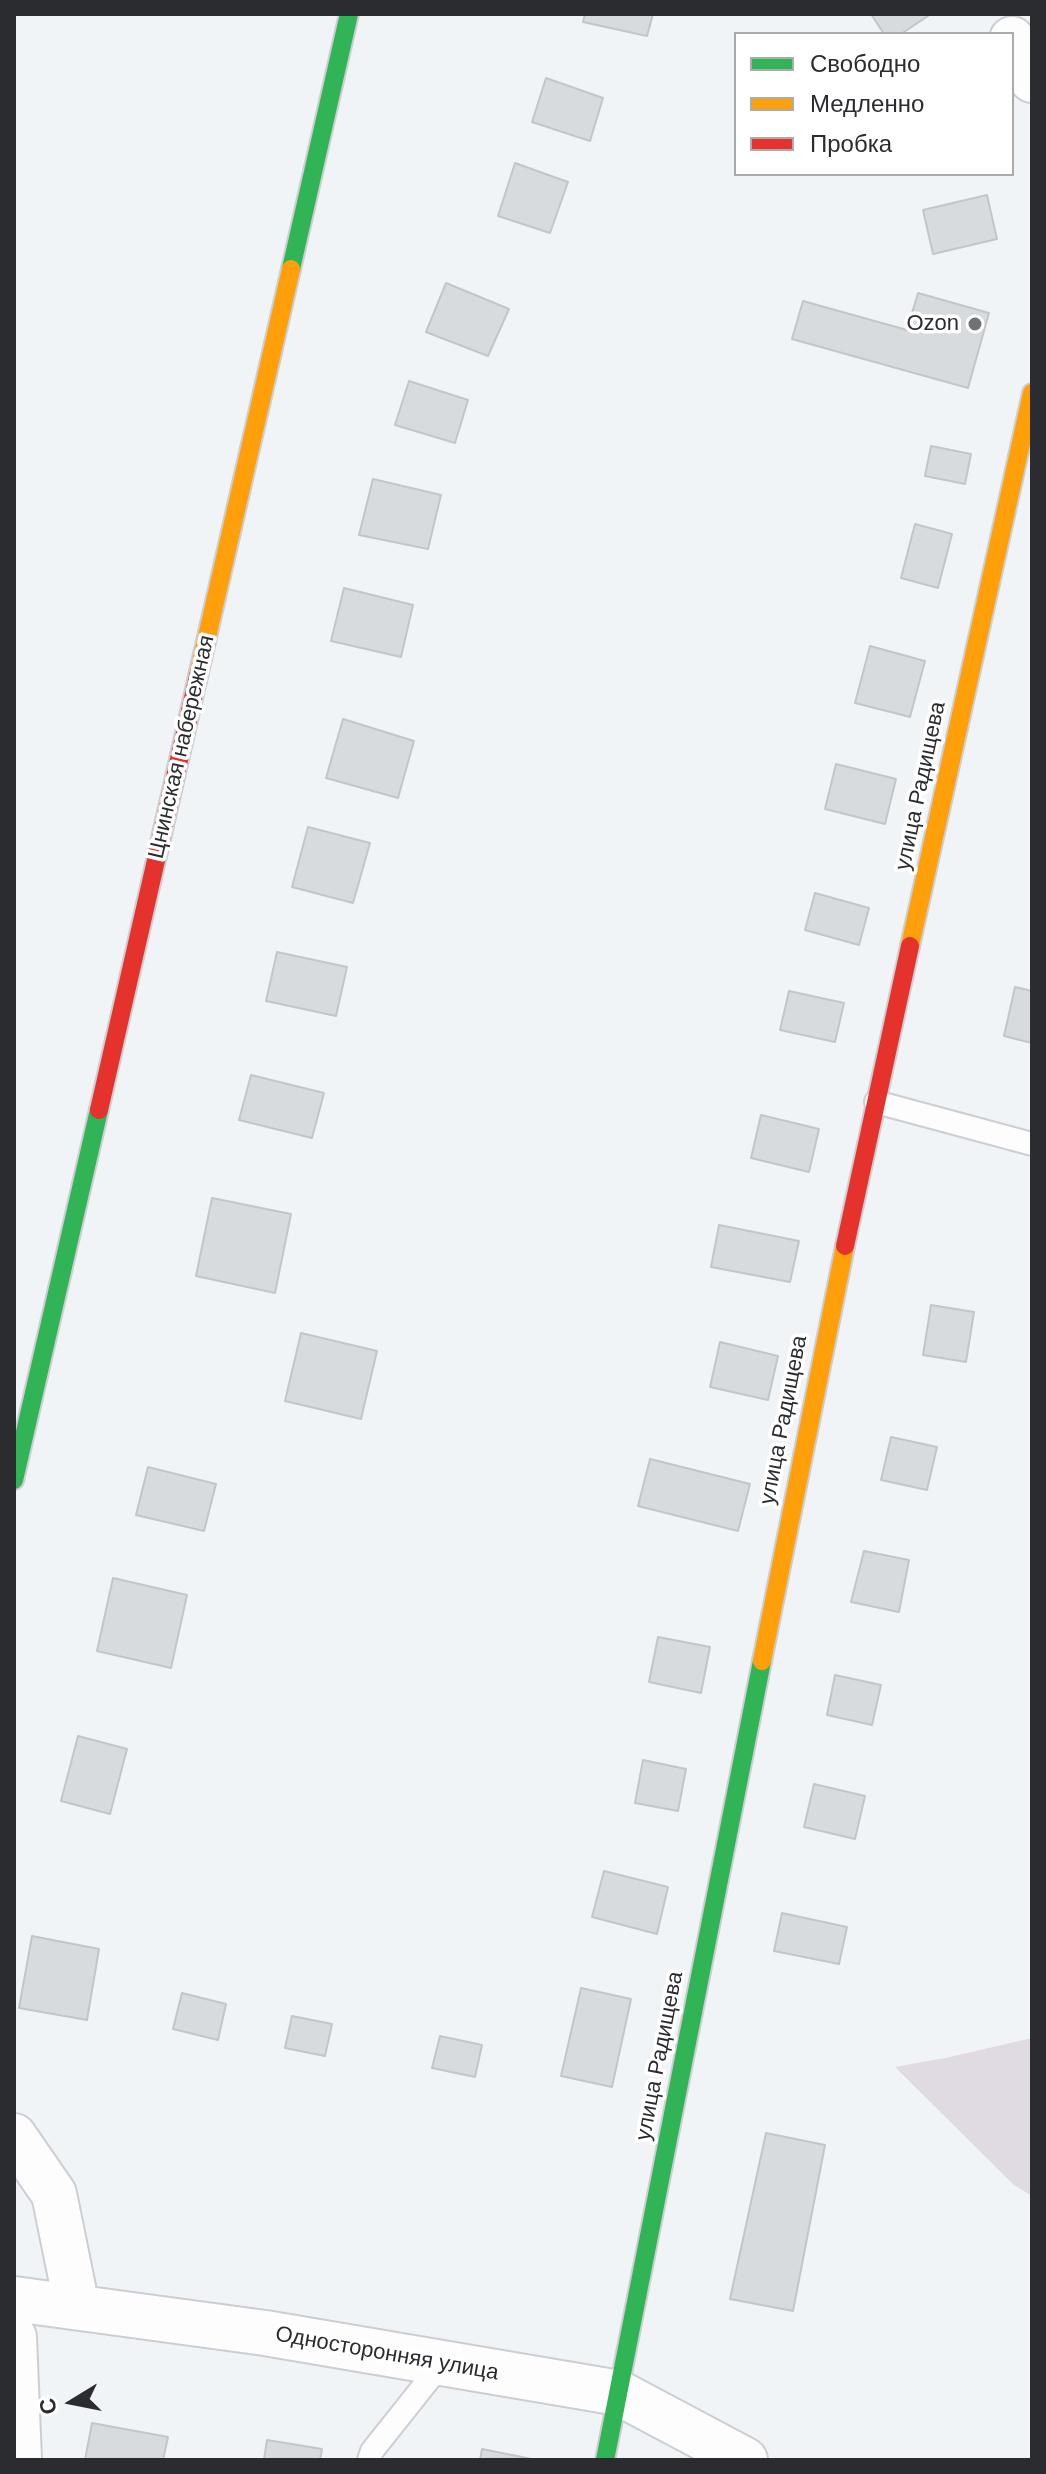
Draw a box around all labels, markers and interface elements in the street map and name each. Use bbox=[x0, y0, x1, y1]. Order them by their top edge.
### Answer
legend bbox=[734, 32, 1014, 176]
text: Свободно bbox=[810, 50, 920, 77]
text: Медленно bbox=[810, 90, 924, 117]
text: Пробка bbox=[810, 130, 892, 157]
place label: Ozon bbox=[906, 311, 959, 337]
marker: Ozon bbox=[966, 315, 984, 333]
street label: Цнинская набережная bbox=[143, 633, 221, 861]
street label: улица Радищева bbox=[890, 699, 952, 873]
street label: улица Радищева bbox=[755, 1333, 813, 1507]
street label: улица Радищева bbox=[631, 1969, 689, 2143]
street label: Односторонняя улица bbox=[273, 2321, 501, 2387]
north arrow bbox=[32, 2362, 112, 2442]
text: С bbox=[34, 2396, 62, 2416]

